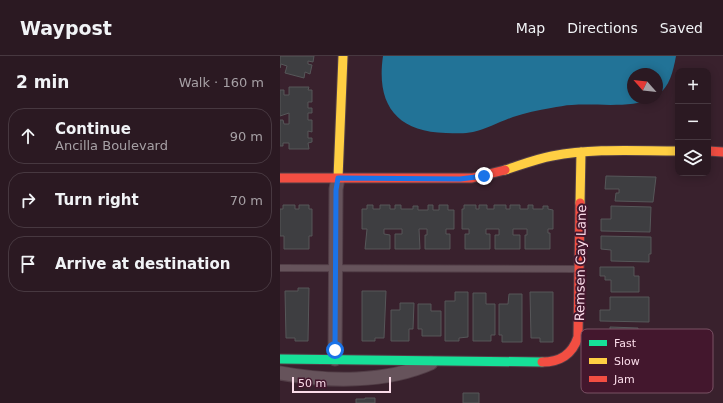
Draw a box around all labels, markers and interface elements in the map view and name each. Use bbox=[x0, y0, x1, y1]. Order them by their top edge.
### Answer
text: Waypost bbox=[20, 17, 112, 39]
text: Map bbox=[516, 20, 545, 36]
text: Directions bbox=[567, 20, 638, 36]
text: Saved bbox=[660, 20, 703, 36]
north arrow bbox=[627, 68, 663, 104]
map controls bbox=[675, 68, 711, 176]
button: + bbox=[675, 68, 711, 104]
text: 2 min bbox=[16, 72, 69, 92]
text: Walk · 160 m bbox=[179, 75, 264, 90]
button: − bbox=[675, 104, 711, 140]
text: Continue bbox=[55, 120, 131, 138]
icon: ahead bbox=[17, 125, 39, 147]
text: 90 m bbox=[230, 129, 263, 144]
text: Ancilla Boulevard bbox=[55, 138, 168, 153]
button: layers bbox=[675, 140, 711, 176]
route end bbox=[475, 167, 493, 185]
icon: right bbox=[17, 189, 39, 211]
text: Turn right bbox=[55, 191, 139, 209]
text: 70 m bbox=[230, 193, 263, 208]
street label: Remsen Cay Lane bbox=[572, 205, 589, 321]
icon: arrive bbox=[17, 253, 39, 275]
text: Arrive at destination bbox=[55, 255, 230, 273]
legend bbox=[581, 329, 713, 393]
text: Fast bbox=[614, 337, 637, 350]
route start bbox=[326, 341, 344, 359]
text: Slow bbox=[614, 355, 640, 368]
text: Jam bbox=[613, 373, 635, 386]
scale bar bbox=[292, 375, 391, 394]
text: 50 m bbox=[298, 377, 326, 390]

